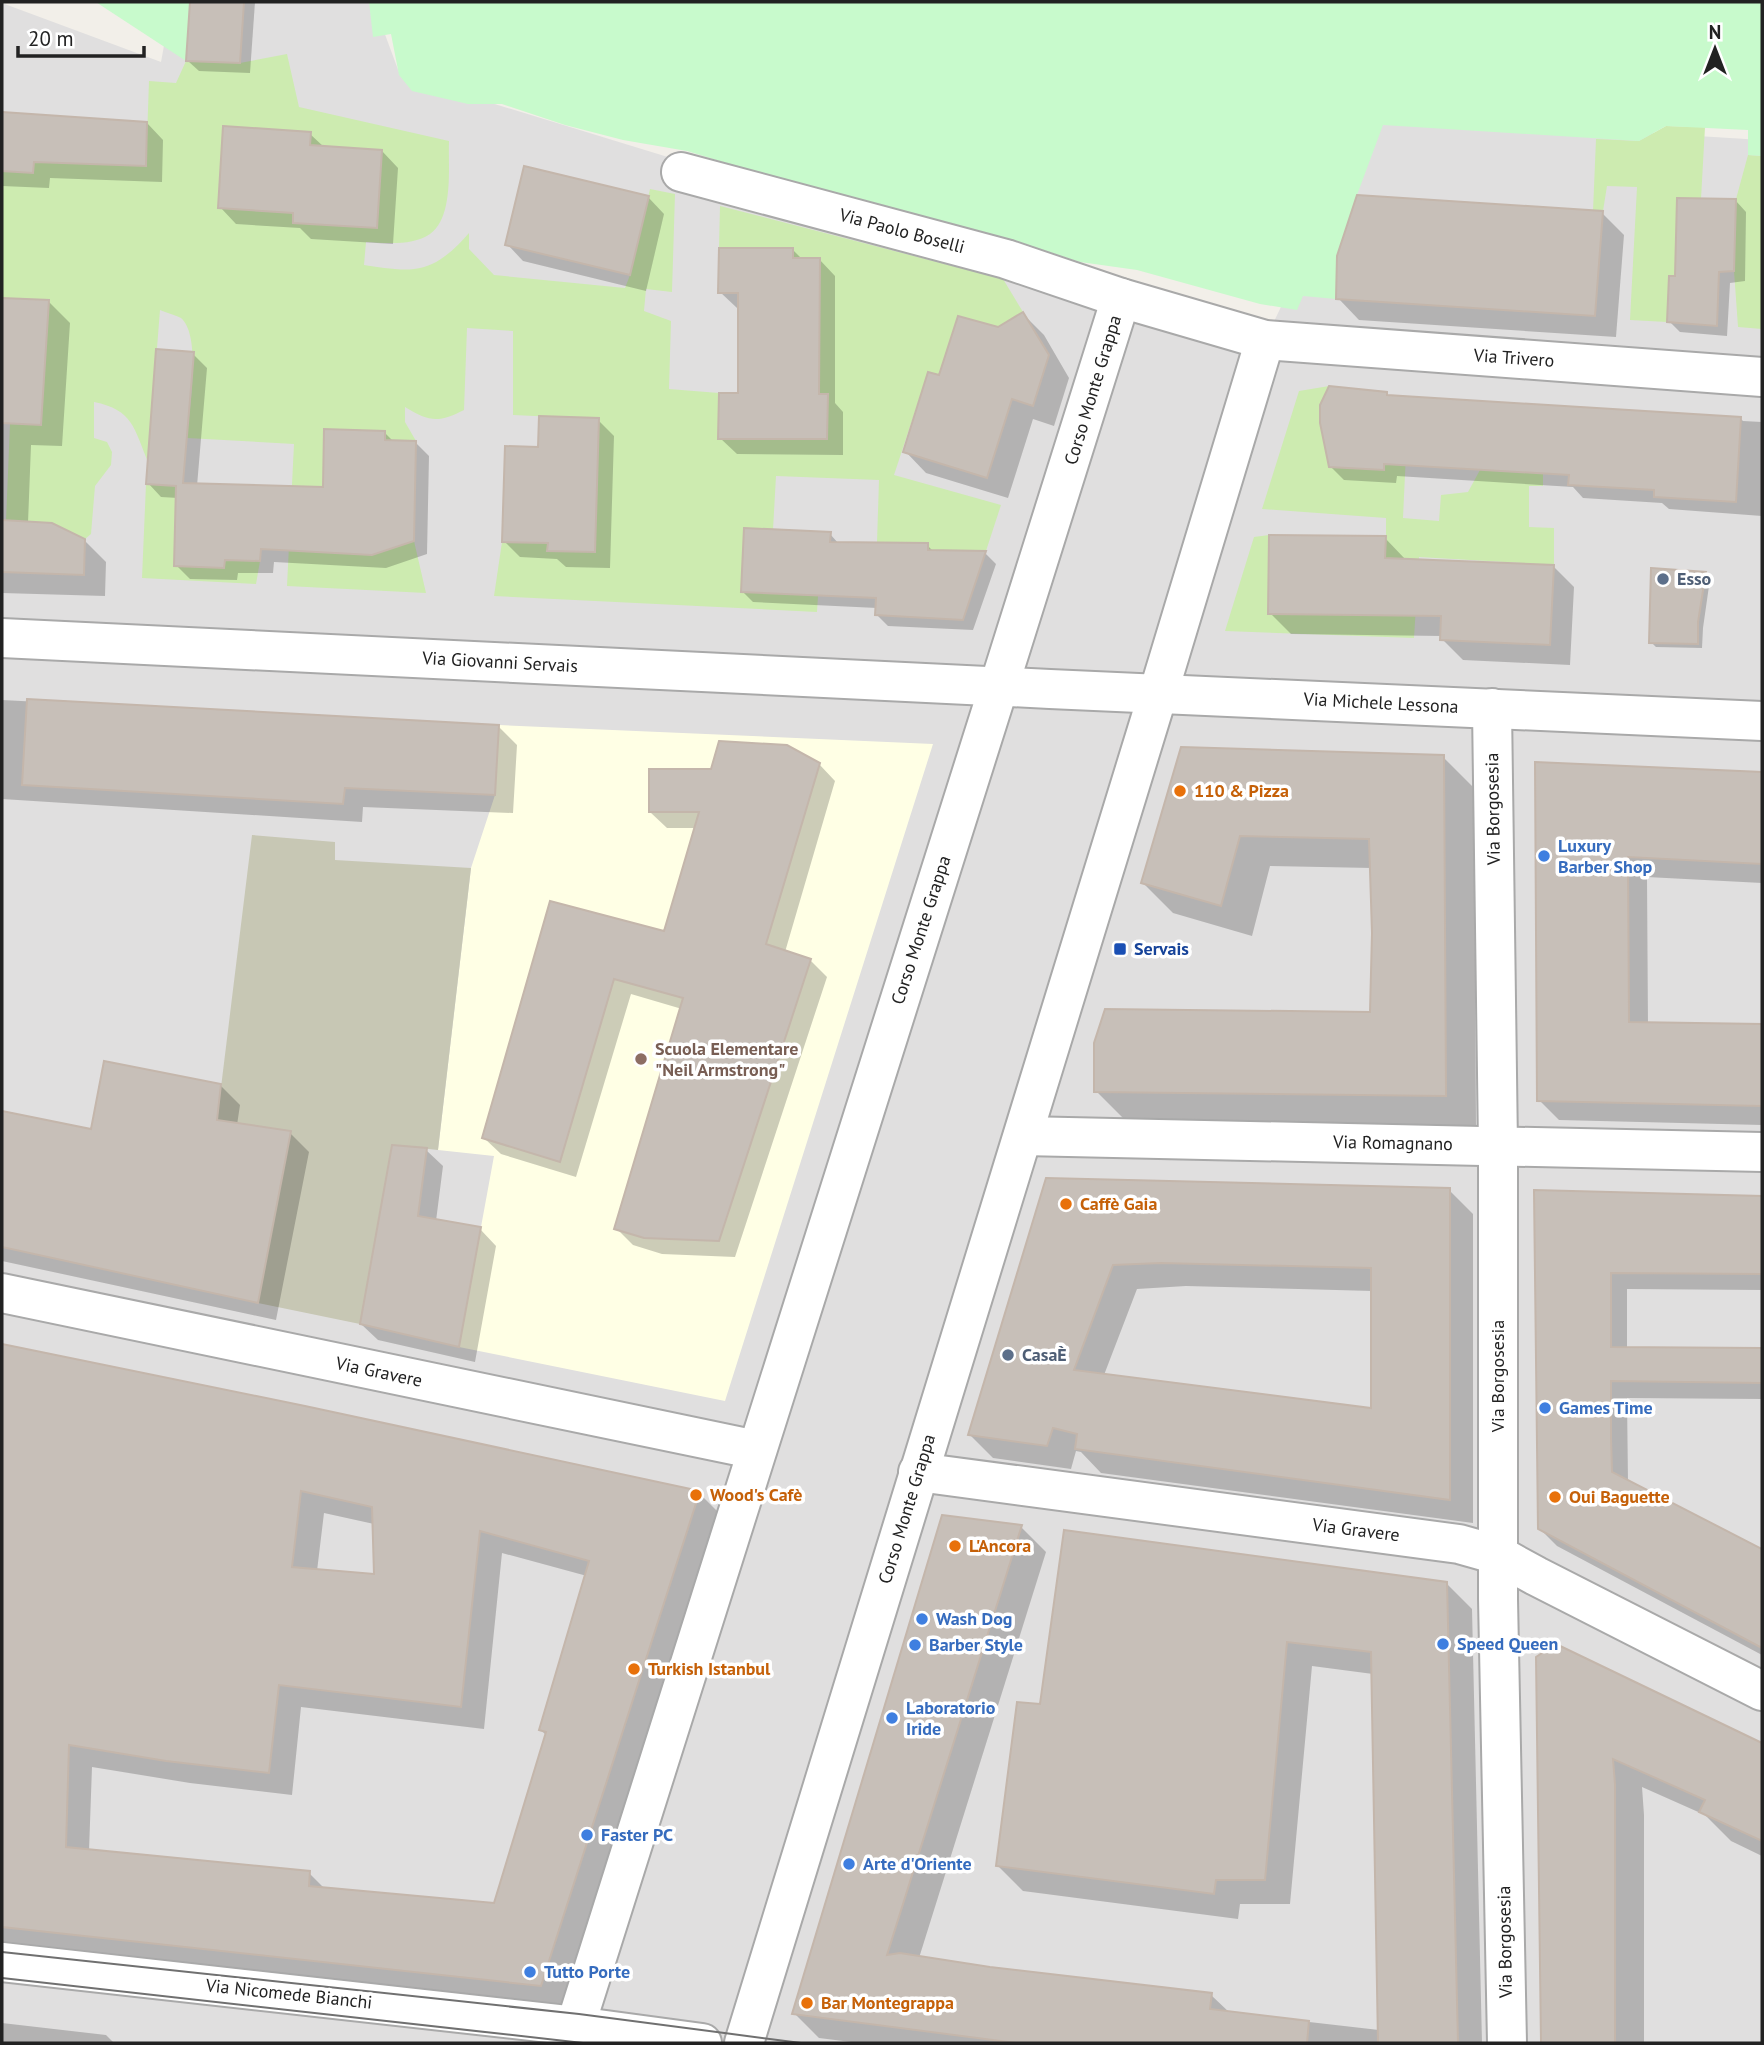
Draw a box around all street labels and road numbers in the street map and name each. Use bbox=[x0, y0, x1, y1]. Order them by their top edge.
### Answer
street label: Via Paolo Boselli bbox=[836, 202, 967, 258]
street label: Corso Monte Grappa bbox=[1059, 312, 1126, 468]
street label: Via Trivero bbox=[1472, 343, 1555, 372]
street label: Via Giovanni Servais bbox=[421, 646, 578, 677]
street label: Via Michele Lessona bbox=[1302, 687, 1459, 718]
street label: Via Borgosesia bbox=[1480, 753, 1505, 866]
street label: Corso Monte Grappa bbox=[886, 852, 955, 1007]
street label: Via Romagnano bbox=[1332, 1130, 1453, 1155]
street label: Via Borgosesia bbox=[1486, 1320, 1509, 1433]
street label: Via Gravere bbox=[333, 1351, 424, 1392]
street label: Corso Monte Grappa bbox=[873, 1431, 940, 1587]
street label: Via Gravere bbox=[1310, 1513, 1401, 1546]
street label: Via Borgosesia bbox=[1492, 1886, 1517, 1999]
street label: Via Nicomede Bianchi bbox=[204, 1973, 373, 2014]

